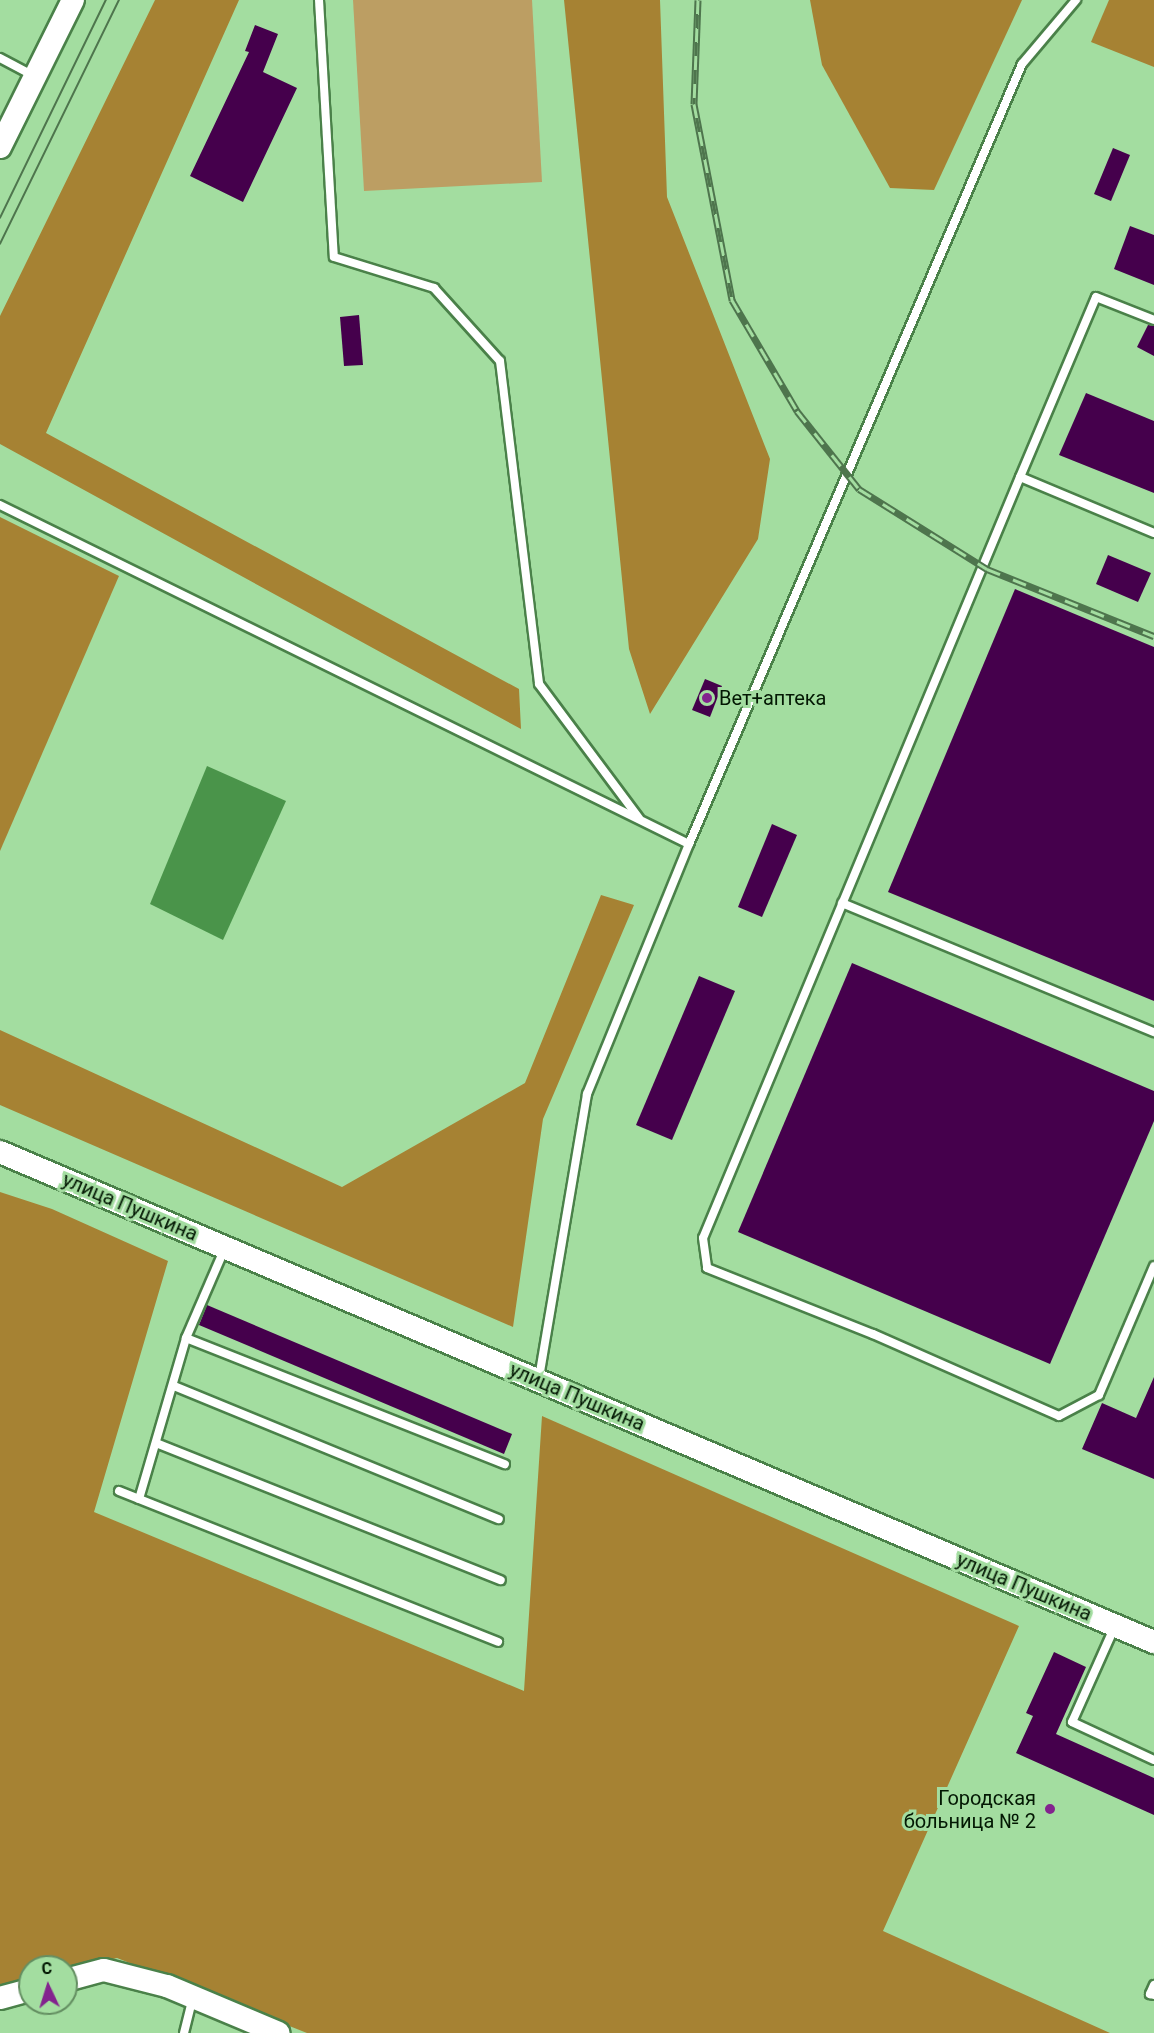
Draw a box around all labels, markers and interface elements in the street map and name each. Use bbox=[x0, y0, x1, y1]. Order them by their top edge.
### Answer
place label: Вет+аптека bbox=[719, 686, 826, 710]
marker: Вет+аптека bbox=[700, 691, 714, 705]
street label: улица Пушкина bbox=[59, 1168, 201, 1246]
street label: улица Пушкина bbox=[506, 1358, 648, 1436]
street label: улица Пушкина bbox=[953, 1548, 1095, 1626]
place label: Городская больница № 2 bbox=[904, 1786, 1036, 1833]
marker: Городская больница № 2 bbox=[1041, 1800, 1059, 1818]
north arrow bbox=[18, 1955, 78, 2015]
text: С bbox=[41, 1959, 53, 1978]

